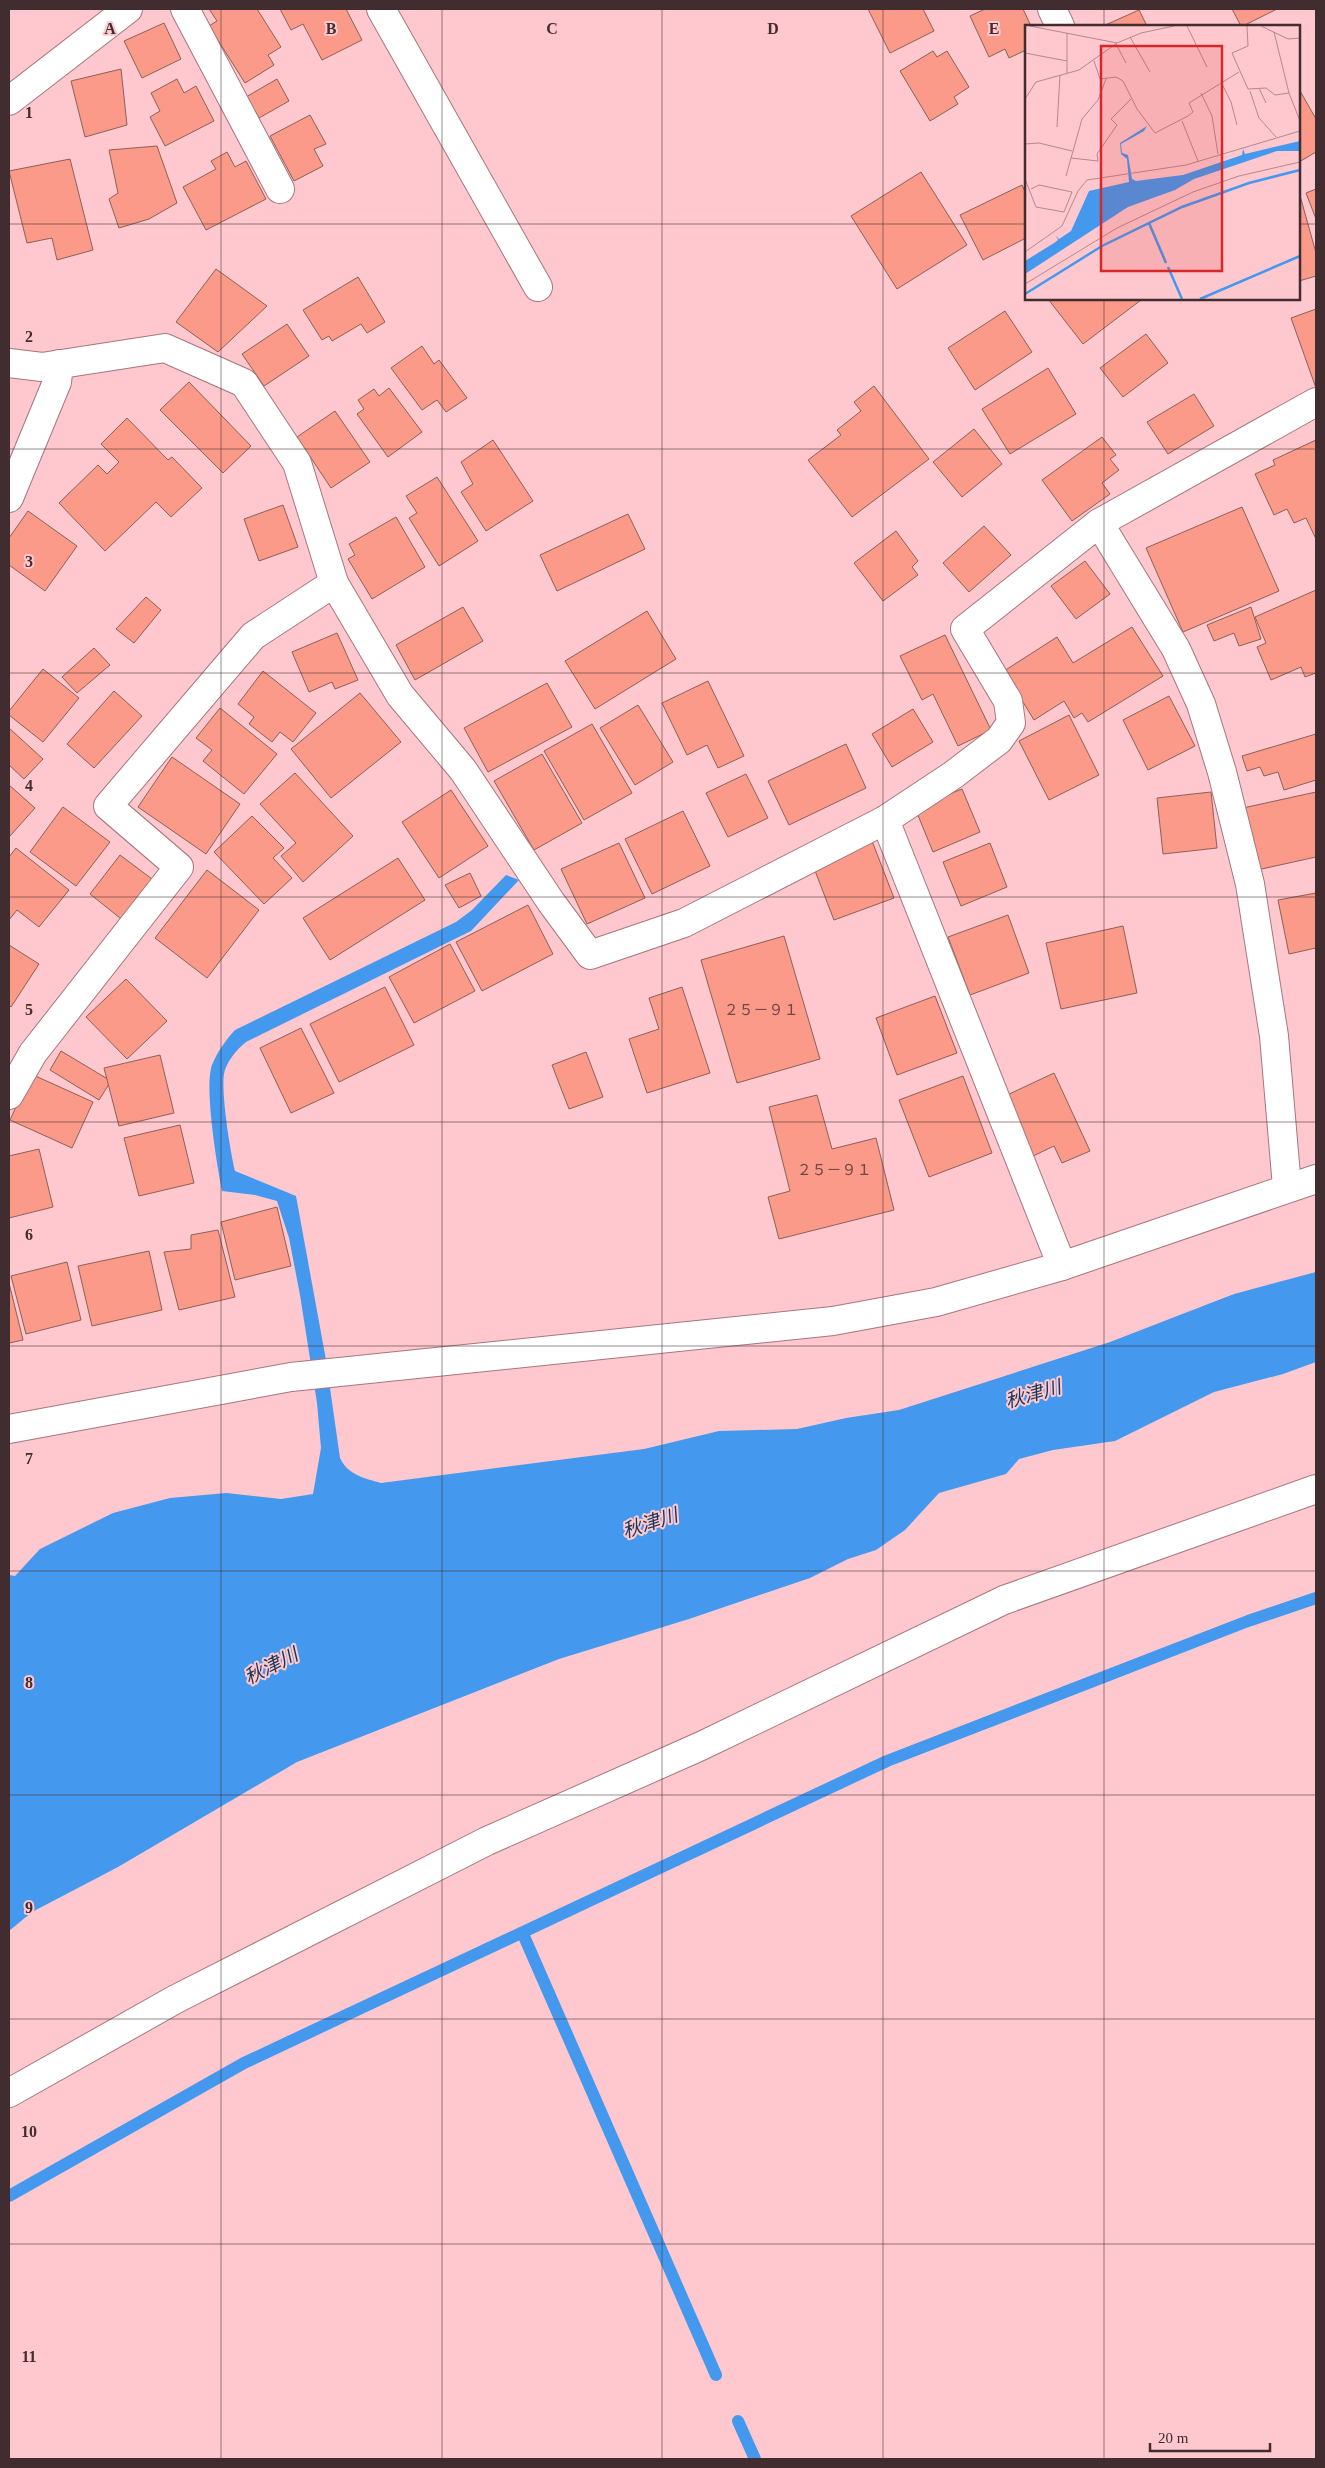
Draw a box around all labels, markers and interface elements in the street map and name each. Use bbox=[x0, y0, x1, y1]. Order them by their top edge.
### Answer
text: A bbox=[104, 20, 116, 37]
text: B bbox=[326, 20, 337, 37]
text: C bbox=[546, 20, 558, 37]
text: D bbox=[767, 20, 779, 37]
text: E bbox=[989, 20, 999, 37]
inset map bbox=[1025, 25, 1300, 300]
text: 1 bbox=[25, 104, 33, 121]
text: 2 bbox=[25, 328, 33, 345]
text: 3 bbox=[25, 553, 33, 570]
text: 4 bbox=[25, 777, 33, 794]
text: 5 bbox=[25, 1001, 33, 1018]
house number: ２５－９１ bbox=[723, 1002, 799, 1018]
house number: ２５－９１ bbox=[796, 1162, 872, 1178]
text: 6 bbox=[25, 1226, 33, 1243]
water label: 秋津川 bbox=[1003, 1376, 1065, 1412]
text: 7 bbox=[25, 1450, 33, 1467]
water label: 秋津川 bbox=[620, 1504, 682, 1542]
water label: 秋津川 bbox=[241, 1643, 303, 1688]
text: 8 bbox=[25, 1674, 33, 1691]
text: 9 bbox=[25, 1899, 33, 1916]
text: 10 bbox=[21, 2123, 37, 2140]
text: 11 bbox=[21, 2348, 37, 2365]
scale bar bbox=[1150, 2420, 1270, 2452]
text: 20 m bbox=[1158, 2430, 1189, 2446]

